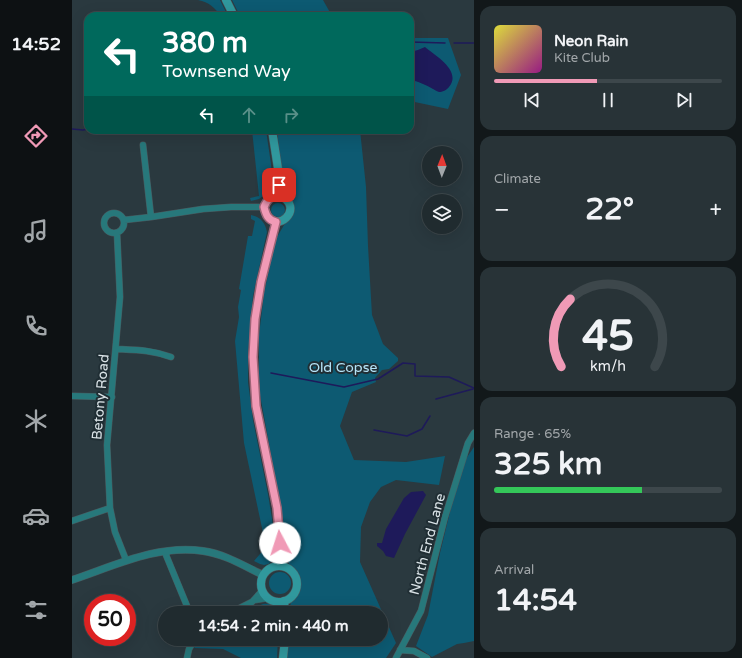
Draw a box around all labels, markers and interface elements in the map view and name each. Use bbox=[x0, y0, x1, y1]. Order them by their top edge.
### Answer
text: 380 m bbox=[162, 26, 248, 60]
icon: left bbox=[96, 28, 148, 80]
text: Neon Rain bbox=[554, 32, 628, 50]
text: 14:52 bbox=[11, 33, 61, 55]
text: Kite Club bbox=[554, 50, 610, 66]
text: Townsend Way bbox=[162, 60, 291, 82]
icon: previous bbox=[521, 89, 543, 111]
icon: pause bbox=[597, 89, 619, 111]
icon: next bbox=[673, 89, 695, 111]
icon: left bbox=[196, 104, 218, 126]
icon: ahead bbox=[238, 104, 260, 126]
icon: right bbox=[280, 104, 302, 126]
icon: directions bbox=[22, 122, 50, 150]
north arrow bbox=[422, 146, 462, 186]
map controls bbox=[422, 146, 462, 234]
pin bbox=[262, 168, 296, 202]
text: Climate bbox=[494, 171, 541, 187]
icon: arrive bbox=[268, 174, 290, 196]
text: 22° bbox=[585, 191, 634, 228]
button: layers bbox=[422, 194, 462, 234]
text: − bbox=[494, 197, 510, 223]
text: + bbox=[710, 197, 722, 223]
icon: music bbox=[22, 217, 50, 245]
icon: phone bbox=[22, 312, 50, 340]
text: 45 bbox=[582, 312, 634, 362]
street label: Betony Road bbox=[88, 353, 113, 441]
text: km/h bbox=[590, 358, 626, 375]
park label: Old Copse bbox=[309, 359, 377, 376]
icon: climate bbox=[22, 407, 50, 435]
text: Range · 65% bbox=[494, 426, 571, 442]
text: 325 km bbox=[494, 446, 602, 483]
street label: North End Lane bbox=[406, 491, 449, 597]
icon: car bbox=[22, 502, 50, 530]
position arrow bbox=[259, 522, 301, 564]
text: Arrival bbox=[494, 562, 534, 578]
text: 14:54 bbox=[494, 582, 577, 619]
speed limit sign: 50 bbox=[84, 594, 136, 646]
icon: filters bbox=[22, 596, 50, 624]
text: 14:54 · 2 min · 440 m bbox=[198, 617, 348, 635]

